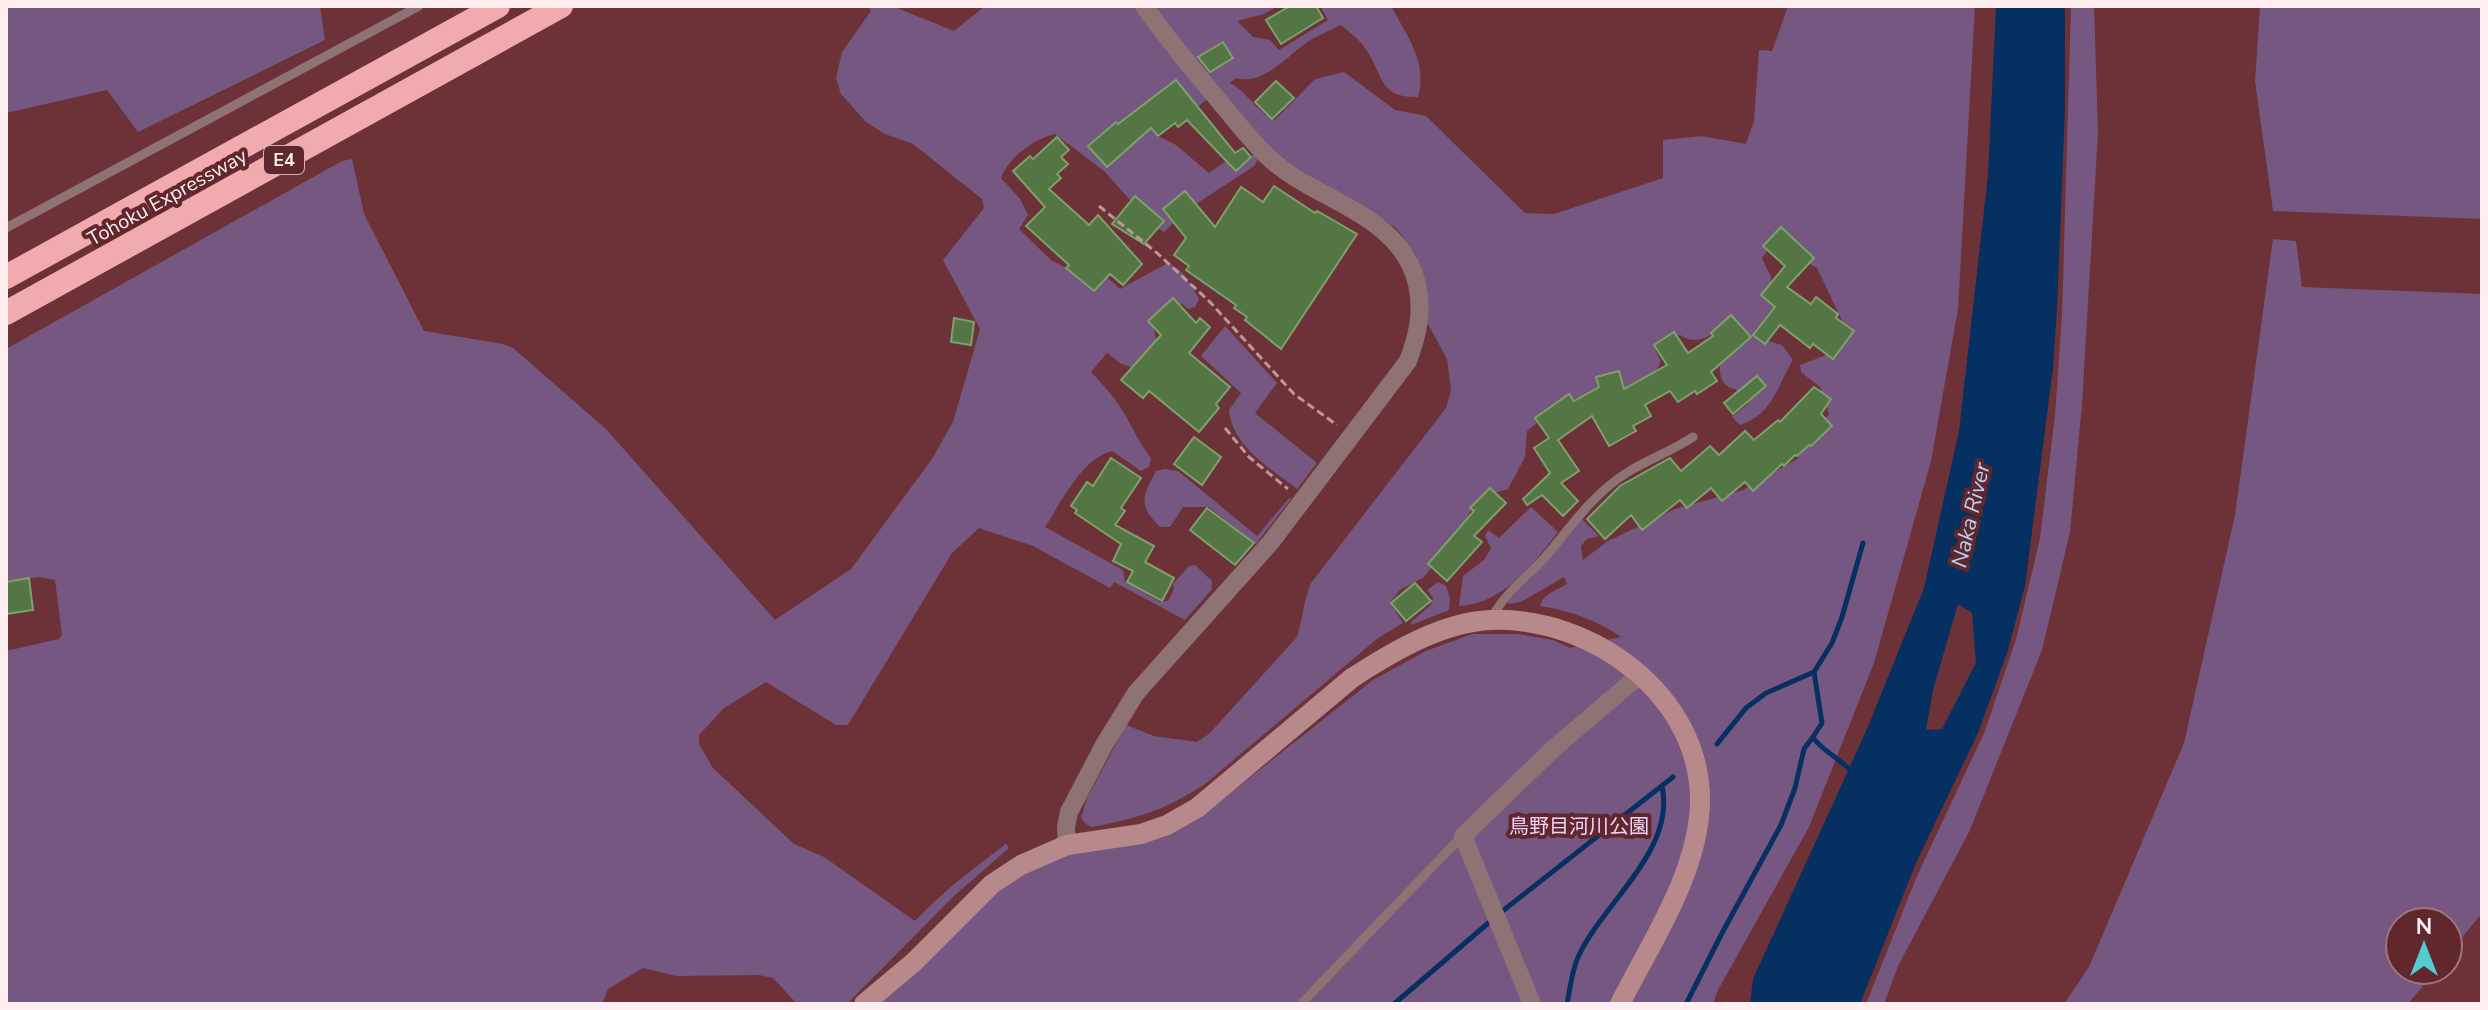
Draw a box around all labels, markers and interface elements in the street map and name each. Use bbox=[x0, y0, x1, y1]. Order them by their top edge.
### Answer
street label: Tohoku Expressway bbox=[83, 142, 252, 252]
road number: E4 bbox=[264, 146, 304, 174]
water label: Naka River bbox=[1944, 459, 1998, 571]
park label: 鳥野目河川公園 bbox=[1509, 813, 1649, 840]
north arrow bbox=[2384, 906, 2464, 986]
text: N bbox=[2416, 912, 2432, 942]

